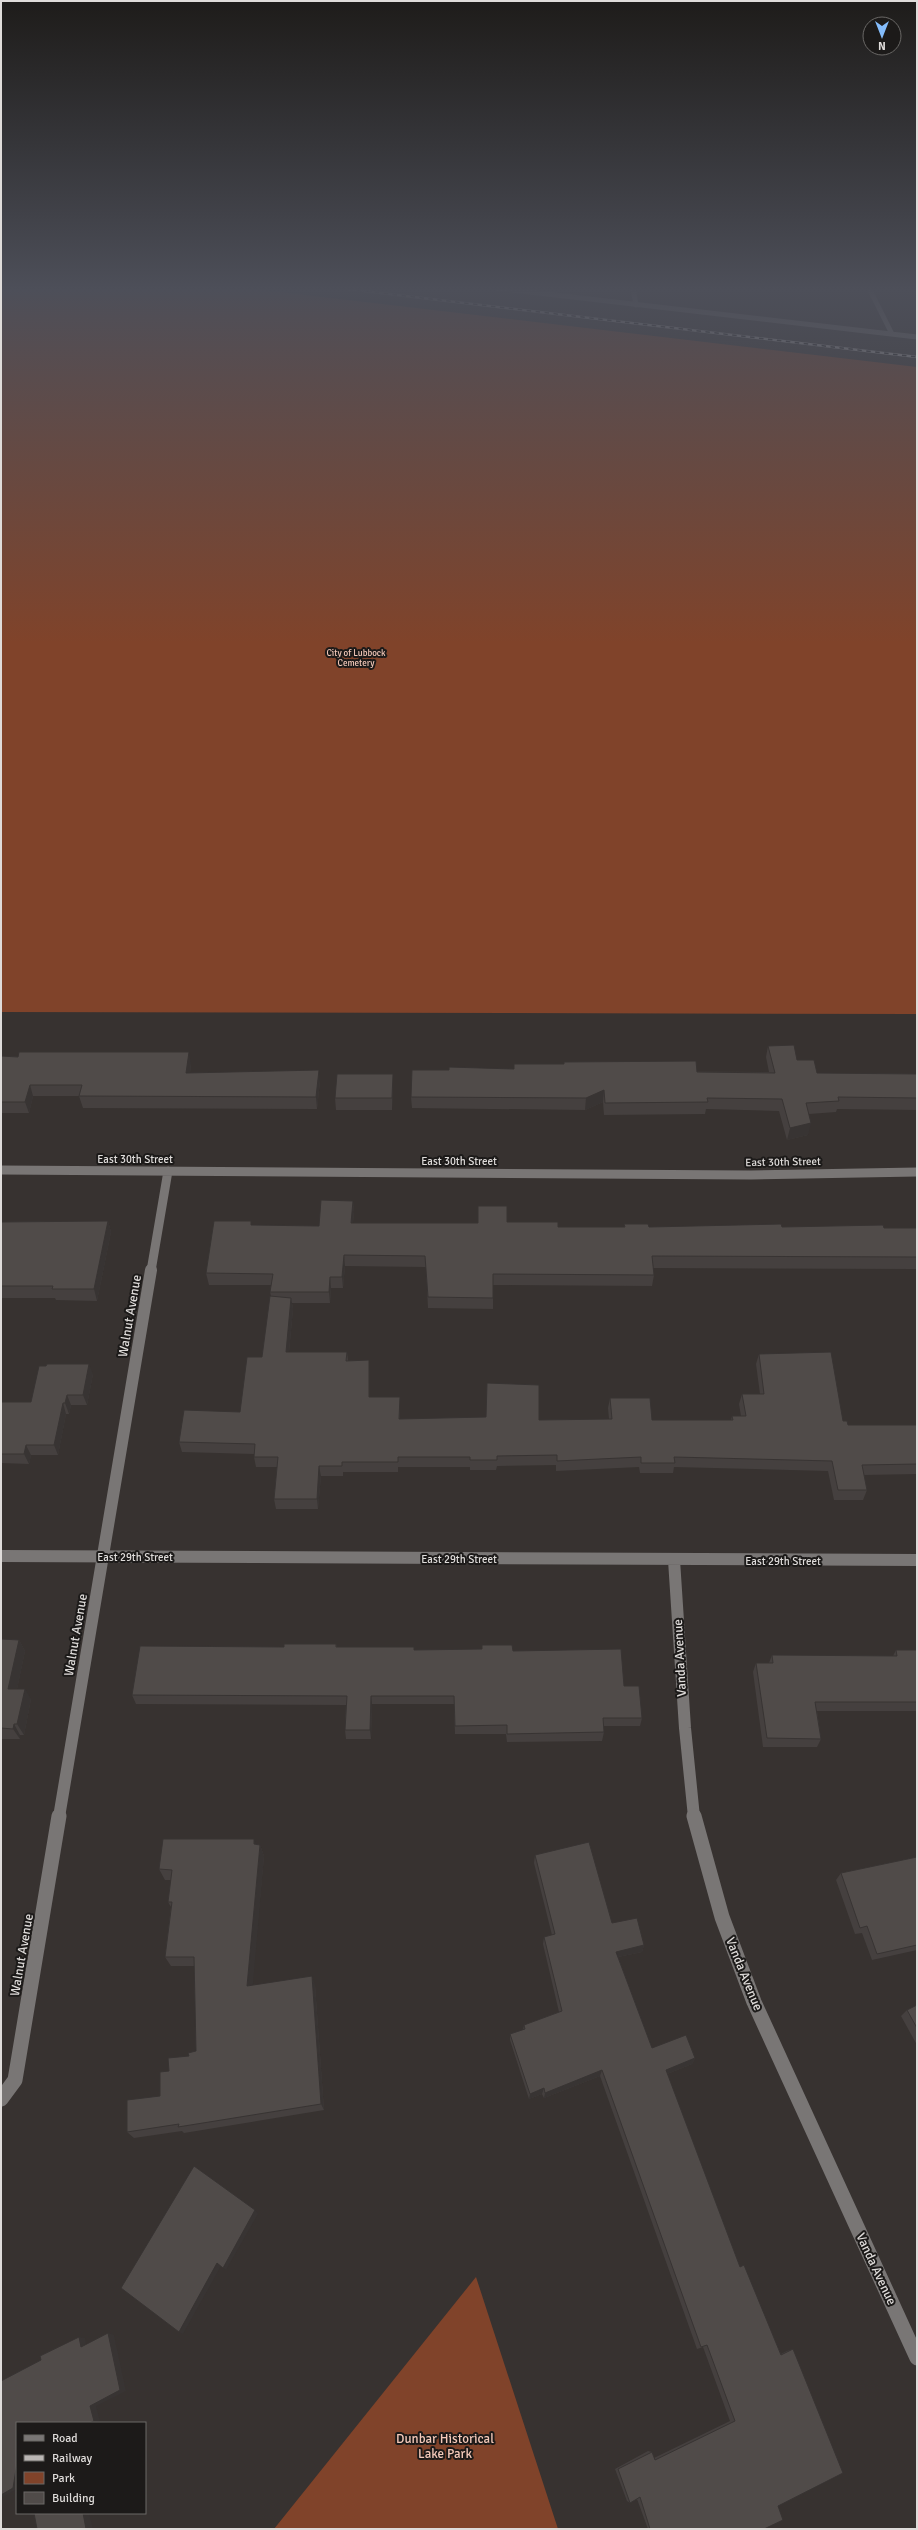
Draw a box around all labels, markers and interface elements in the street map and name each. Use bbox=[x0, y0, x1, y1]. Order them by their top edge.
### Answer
north arrow bbox=[862, 16, 902, 56]
text: N bbox=[878, 39, 886, 52]
park label: City of Lubbock Cemetery bbox=[326, 648, 386, 669]
street label: East 30th Street bbox=[97, 1153, 173, 1166]
street label: East 30th Street bbox=[421, 1155, 497, 1168]
street label: East 30th Street bbox=[745, 1155, 821, 1169]
street label: Walnut Avenue bbox=[115, 1274, 145, 1358]
street label: East 29th Street bbox=[97, 1551, 173, 1564]
street label: East 29th Street bbox=[421, 1553, 497, 1566]
street label: East 29th Street bbox=[745, 1555, 821, 1568]
street label: Walnut Avenue bbox=[61, 1593, 91, 1677]
street label: Vanda Avenue bbox=[670, 1619, 690, 1697]
street label: Walnut Avenue bbox=[7, 1913, 37, 1997]
street label: Vanda Avenue bbox=[722, 1935, 766, 2013]
street label: Vanda Avenue bbox=[852, 2230, 900, 2308]
legend bbox=[16, 2422, 146, 2514]
text: Road bbox=[52, 2431, 78, 2446]
park label: Dunbar Historical Lake Park bbox=[396, 2431, 494, 2462]
text: Railway bbox=[52, 2451, 92, 2466]
text: Park bbox=[52, 2471, 75, 2486]
text: Building bbox=[52, 2491, 95, 2506]

